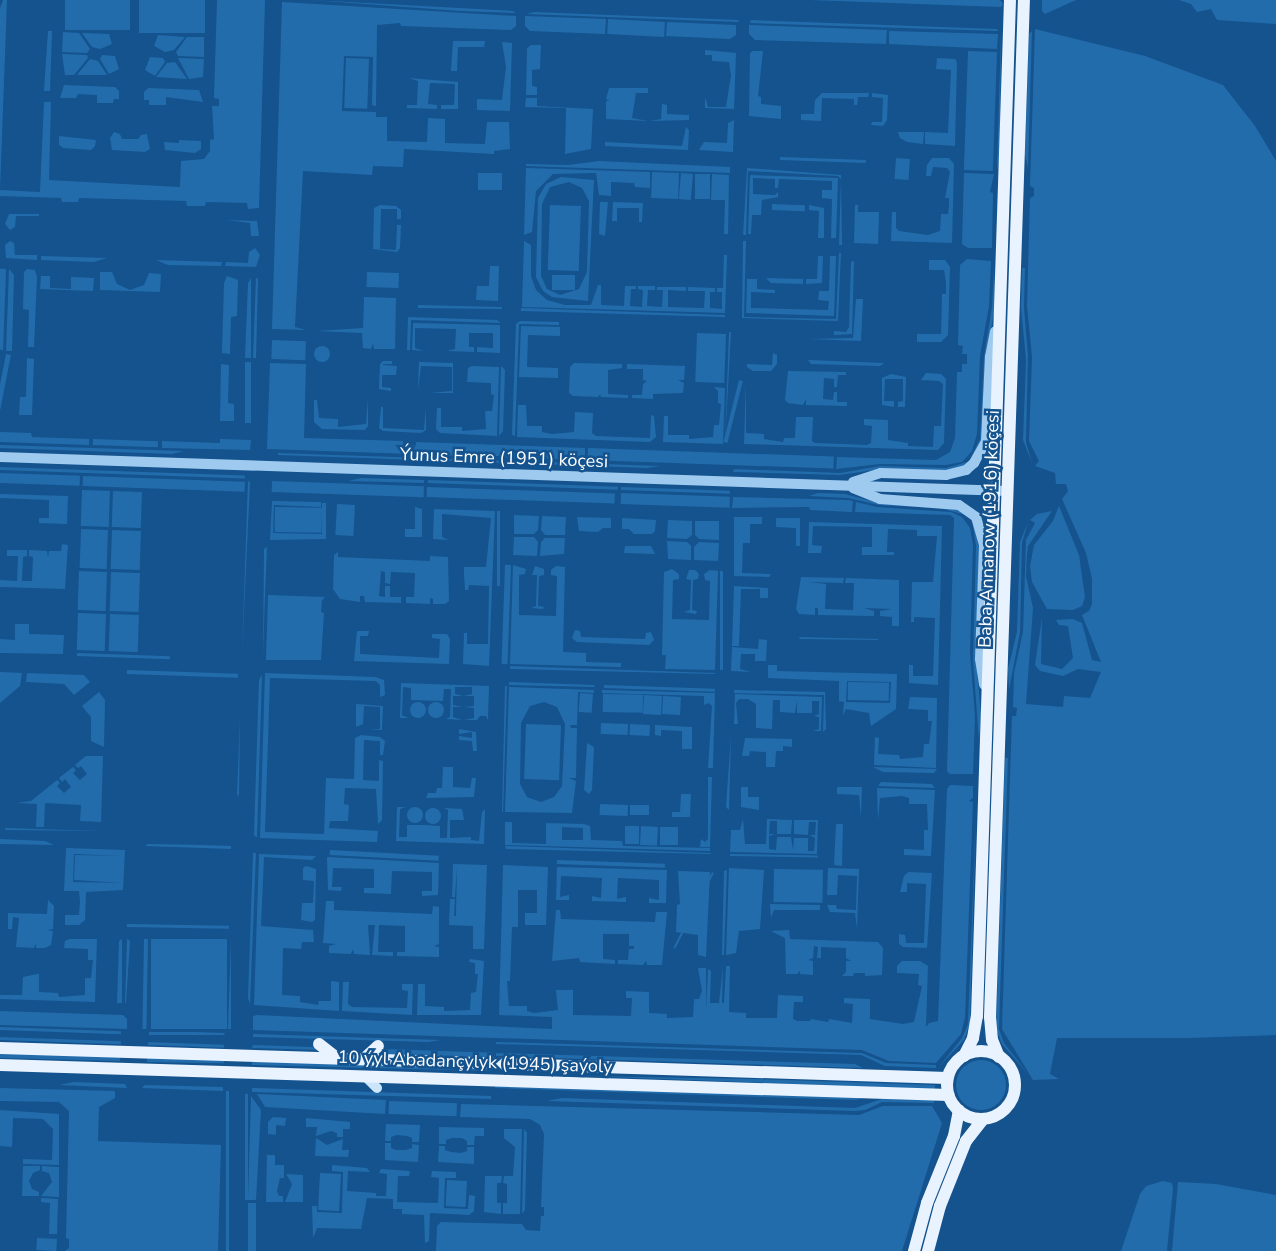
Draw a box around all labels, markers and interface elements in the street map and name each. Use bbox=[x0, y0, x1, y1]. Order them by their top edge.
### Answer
street label: Baba Annanow (1916) köçesi bbox=[974, 410, 1004, 648]
street label: Ýunus Emre (1951) köçesi bbox=[400, 444, 608, 472]
street label: 10 ýyl Abadançylyk (1945) şaýoly bbox=[337, 1046, 613, 1078]

